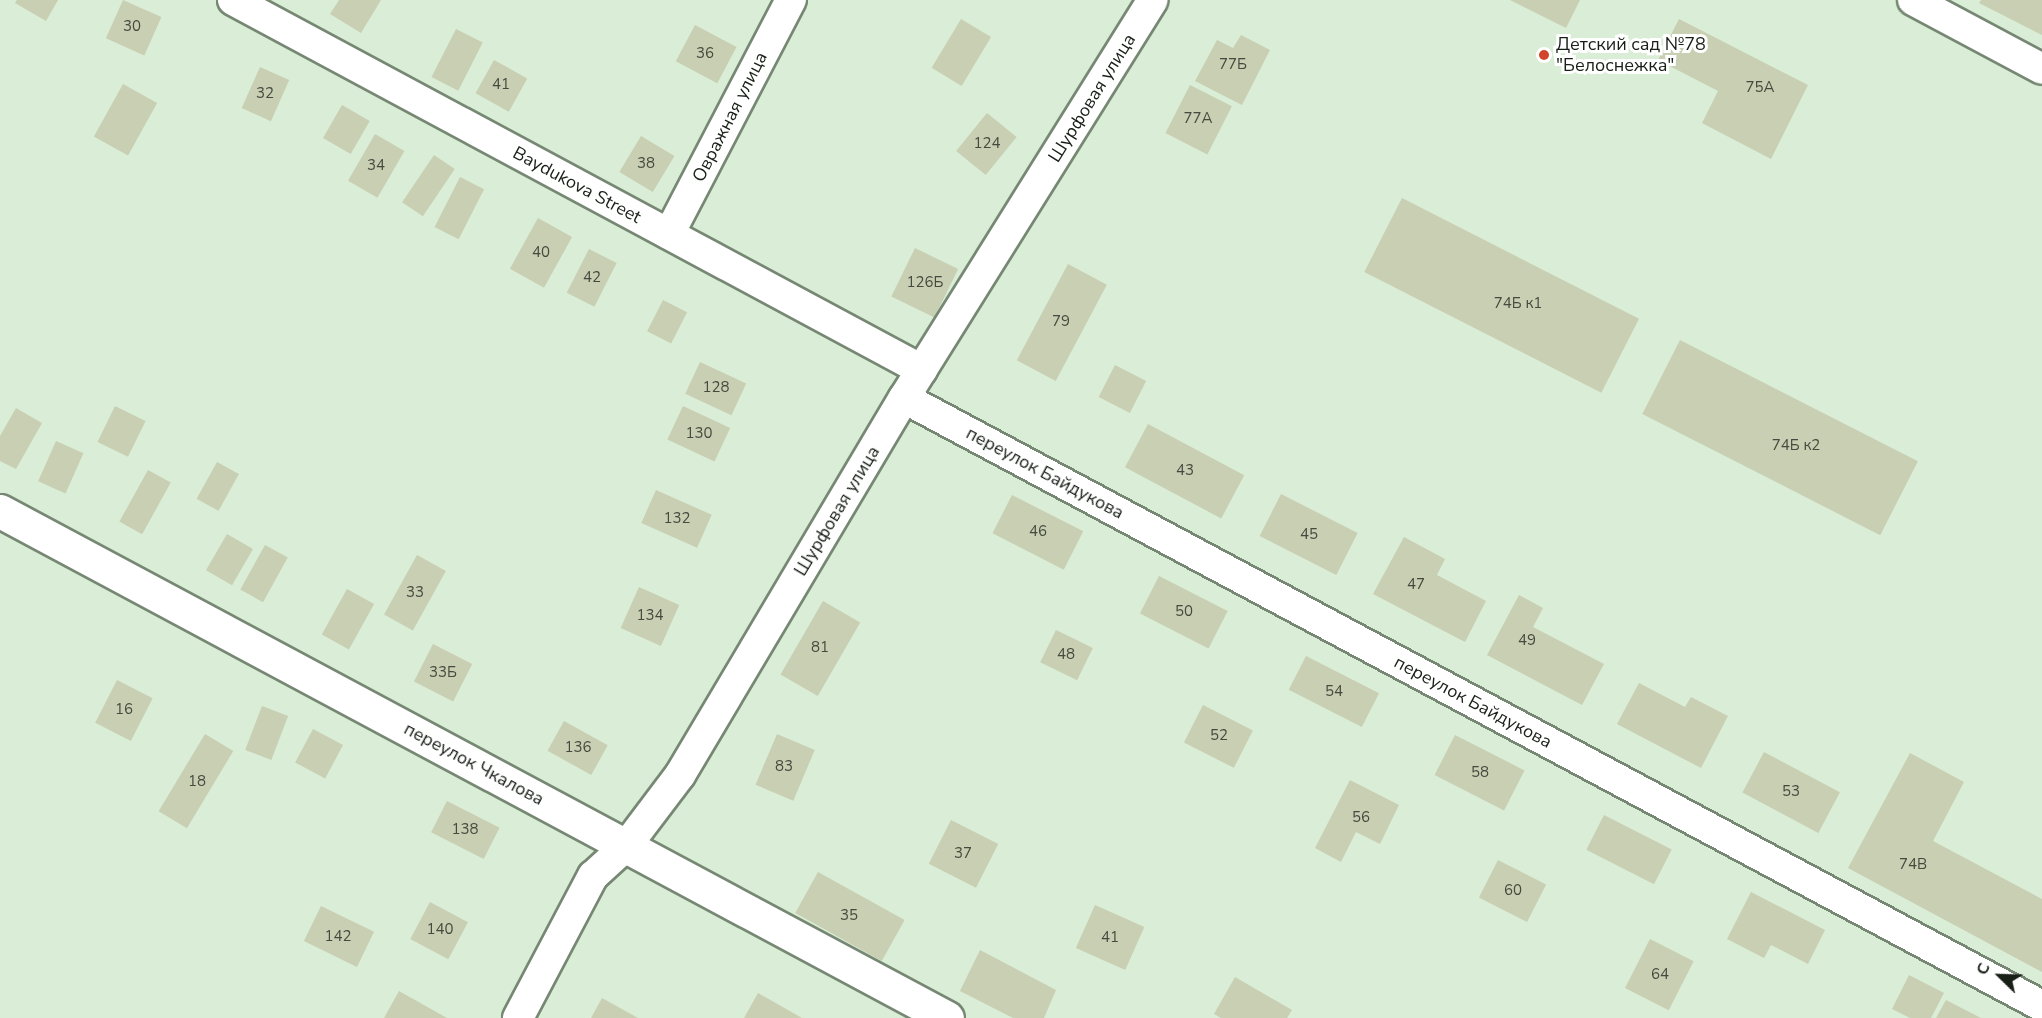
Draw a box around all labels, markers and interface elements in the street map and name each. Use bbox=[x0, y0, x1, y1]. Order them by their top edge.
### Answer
house number: 30 bbox=[123, 18, 141, 36]
street label: Шурфовая улица bbox=[1044, 30, 1140, 166]
place label: Детский сад №78 "Белоснежка" bbox=[1556, 34, 1706, 76]
house number: 36 bbox=[696, 45, 714, 63]
street label: Овражная улица bbox=[688, 48, 772, 186]
marker: Детский сад №78 "Белоснежка" bbox=[1537, 48, 1551, 62]
house number: 77Б bbox=[1219, 56, 1247, 74]
house number: 41 bbox=[492, 76, 510, 94]
house number: 75А bbox=[1746, 79, 1774, 97]
house number: 32 bbox=[256, 85, 274, 103]
house number: 77А bbox=[1184, 110, 1212, 128]
house number: 124 bbox=[974, 135, 1000, 153]
street label: Baydukova Street bbox=[509, 142, 645, 228]
house number: 38 bbox=[637, 155, 655, 173]
house number: 34 bbox=[367, 157, 385, 175]
house number: 40 bbox=[532, 244, 550, 262]
house number: 42 bbox=[583, 269, 601, 287]
house number: 126Б bbox=[907, 274, 943, 292]
house number: 74Б к1 bbox=[1494, 295, 1542, 313]
house number: 79 bbox=[1052, 313, 1070, 331]
house number: 128 bbox=[703, 379, 729, 397]
street label: переулок Байдукова bbox=[962, 422, 1128, 524]
house number: 130 bbox=[686, 425, 712, 443]
house number: 74Б к2 bbox=[1772, 437, 1820, 455]
street label: Шурфовая улица bbox=[790, 442, 884, 580]
house number: 43 bbox=[1176, 462, 1194, 480]
house number: 132 bbox=[664, 510, 690, 528]
house number: 46 bbox=[1029, 523, 1047, 541]
house number: 45 bbox=[1300, 526, 1318, 544]
house number: 47 bbox=[1407, 576, 1425, 594]
house number: 33 bbox=[406, 584, 424, 602]
house number: 50 bbox=[1175, 603, 1193, 621]
house number: 134 bbox=[637, 607, 663, 625]
house number: 49 bbox=[1518, 632, 1536, 650]
house number: 81 bbox=[811, 639, 829, 657]
house number: 48 bbox=[1057, 646, 1075, 664]
street label: переулок Байдукова bbox=[1390, 651, 1556, 753]
house number: 33Б bbox=[429, 664, 457, 682]
house number: 54 bbox=[1325, 683, 1343, 701]
house number: 16 bbox=[115, 701, 133, 719]
street label: переулок Чкалова bbox=[400, 718, 548, 810]
house number: 52 bbox=[1210, 727, 1228, 745]
house number: 136 bbox=[565, 739, 591, 757]
house number: 83 bbox=[775, 758, 793, 776]
house number: 58 bbox=[1471, 764, 1489, 782]
house number: 18 bbox=[188, 773, 206, 791]
house number: 53 bbox=[1782, 783, 1800, 801]
house number: 56 bbox=[1352, 809, 1370, 827]
house number: 138 bbox=[452, 821, 478, 839]
house number: 37 bbox=[954, 845, 972, 863]
house number: 74В bbox=[1899, 856, 1927, 874]
house number: 60 bbox=[1504, 882, 1522, 900]
house number: 35 bbox=[840, 907, 858, 925]
house number: 140 bbox=[427, 921, 453, 939]
house number: 142 bbox=[325, 928, 351, 946]
house number: 41 bbox=[1101, 929, 1119, 947]
north arrow bbox=[1970, 946, 2030, 1006]
text: С bbox=[1971, 960, 1996, 978]
house number: 64 bbox=[1651, 966, 1669, 984]

